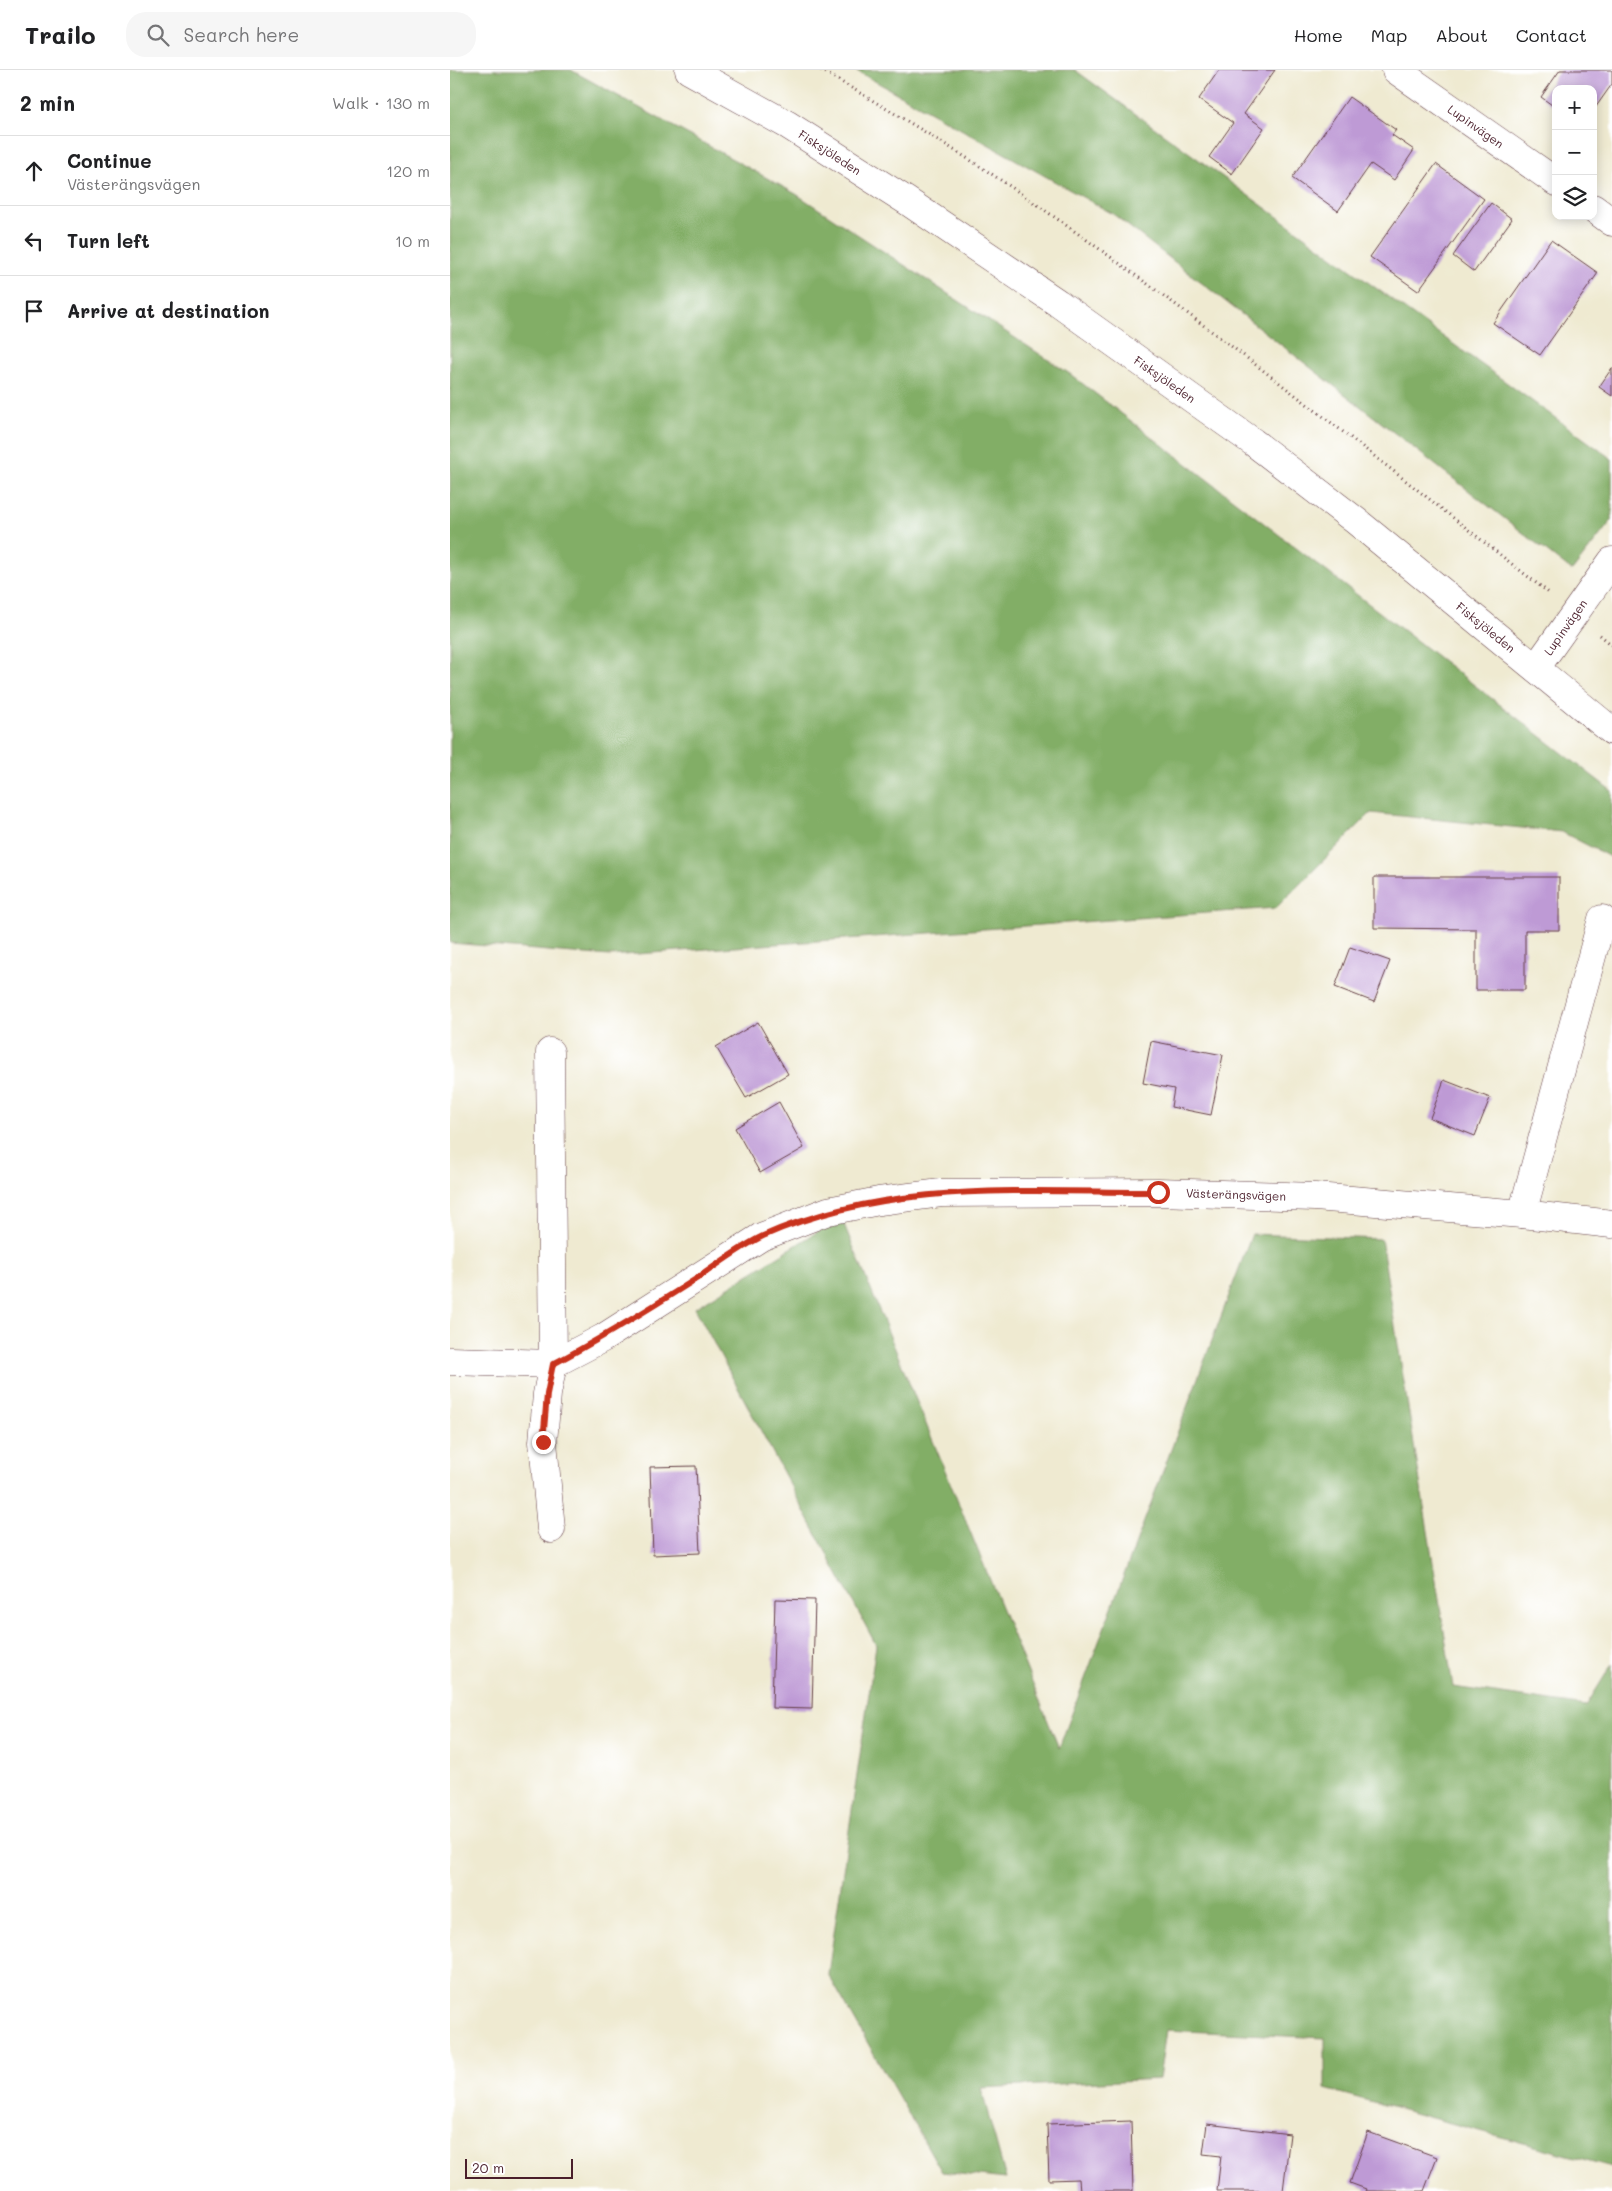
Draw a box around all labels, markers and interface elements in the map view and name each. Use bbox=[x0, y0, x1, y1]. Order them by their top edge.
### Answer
search box bbox=[126, 12, 476, 57]
text: Trailo bbox=[25, 19, 96, 50]
icon: search bbox=[144, 21, 172, 49]
text: Search here bbox=[184, 22, 299, 47]
text: Home bbox=[1294, 23, 1343, 47]
text: Map bbox=[1371, 23, 1407, 47]
text: About bbox=[1435, 23, 1488, 47]
text: Contact bbox=[1516, 23, 1587, 47]
map controls bbox=[1552, 85, 1597, 220]
button: + bbox=[1552, 85, 1597, 130]
text: 2 min bbox=[20, 89, 75, 116]
text: Walk · 130 m bbox=[332, 92, 430, 113]
street label: Lupinvägen bbox=[1445, 101, 1507, 151]
street label: Fisksjöleden bbox=[796, 126, 864, 178]
button: − bbox=[1552, 130, 1597, 175]
text: Continue bbox=[67, 148, 152, 173]
icon: ahead bbox=[20, 157, 48, 185]
text: 120 m bbox=[386, 160, 430, 181]
text: Västerängsvägen bbox=[67, 173, 200, 194]
button: layers bbox=[1552, 175, 1597, 220]
icon: left bbox=[20, 227, 48, 255]
text: Turn left bbox=[67, 228, 150, 253]
text: 10 m bbox=[395, 230, 430, 251]
icon: arrive bbox=[20, 297, 48, 325]
text: Arrive at destination bbox=[67, 298, 270, 323]
street label: Fisksjöleden bbox=[1131, 352, 1199, 406]
street label: Lupinvägen bbox=[1540, 596, 1590, 658]
street label: Fisksjöleden bbox=[1453, 598, 1519, 656]
route start bbox=[1147, 1181, 1170, 1204]
street label: Västerängsvägen bbox=[1186, 1184, 1286, 1204]
route end bbox=[532, 1431, 555, 1454]
scale bar bbox=[465, 2156, 572, 2179]
text: 20 m bbox=[472, 2158, 504, 2177]

